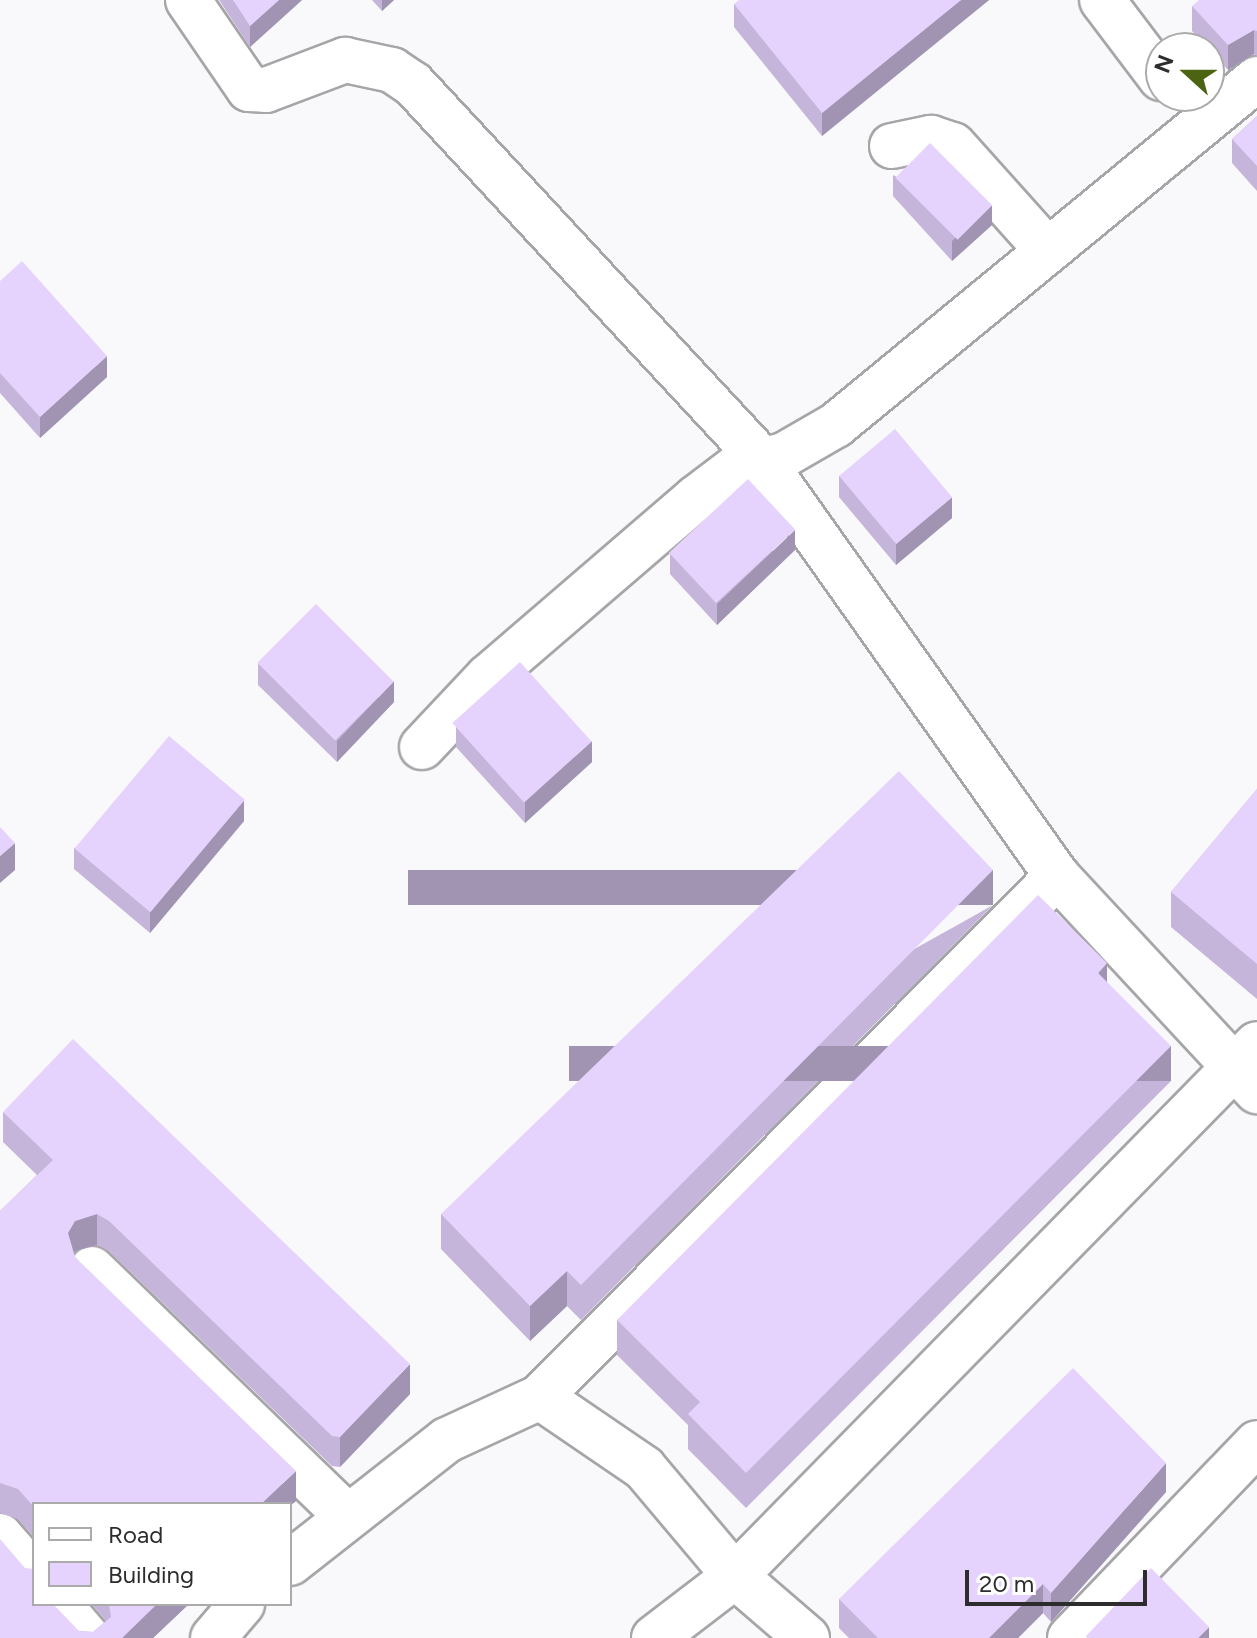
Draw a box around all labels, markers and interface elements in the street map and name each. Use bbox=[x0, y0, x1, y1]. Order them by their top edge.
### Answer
north arrow bbox=[1145, 32, 1225, 112]
text: N bbox=[1148, 51, 1180, 77]
legend bbox=[32, 1502, 292, 1606]
text: Road bbox=[108, 1520, 163, 1549]
scale bar bbox=[969, 1554, 1151, 1604]
text: Building bbox=[108, 1560, 194, 1589]
text: 20 m bbox=[979, 1569, 1034, 1598]

